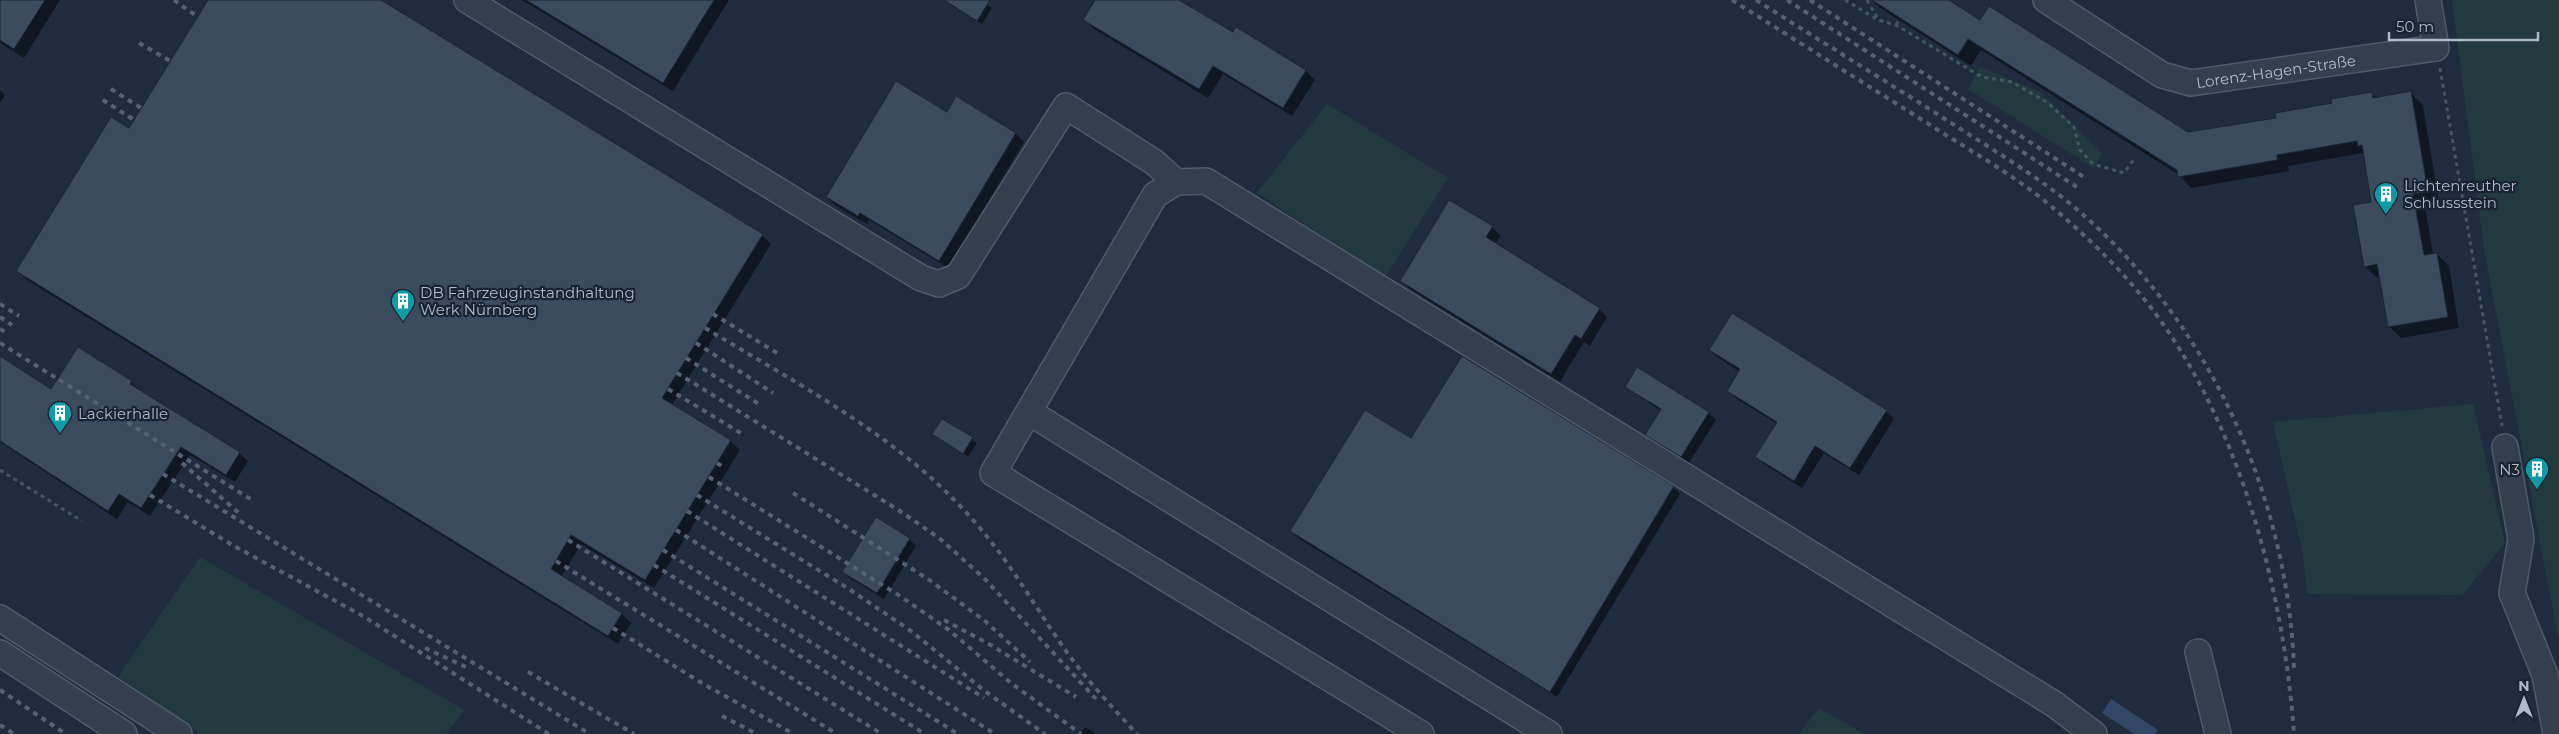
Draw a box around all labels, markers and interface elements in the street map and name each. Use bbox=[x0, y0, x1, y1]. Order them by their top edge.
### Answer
scale bar bbox=[2389, 10, 2538, 42]
text: 50 m bbox=[2396, 17, 2434, 36]
street label: Lorenz-Hagen-Straße bbox=[2195, 50, 2357, 92]
place label: Lichtenreuther Schlussstein bbox=[2404, 176, 2517, 212]
building icon: Lichtenreuther Schlussstein bbox=[2373, 181, 2399, 215]
place label: DB Fahrzeuginstandhaltung Werk Nürnberg bbox=[420, 283, 635, 319]
building icon: DB Fahrzeuginstandhaltung Werk Nürnberg bbox=[390, 288, 416, 322]
building icon: Lackierhalle bbox=[47, 400, 73, 434]
place label: Lackierhalle bbox=[78, 404, 168, 423]
building icon: N3 bbox=[2524, 456, 2550, 490]
place label: N3 bbox=[2499, 460, 2520, 479]
north arrow bbox=[2499, 674, 2549, 724]
text: N bbox=[2518, 677, 2530, 695]

